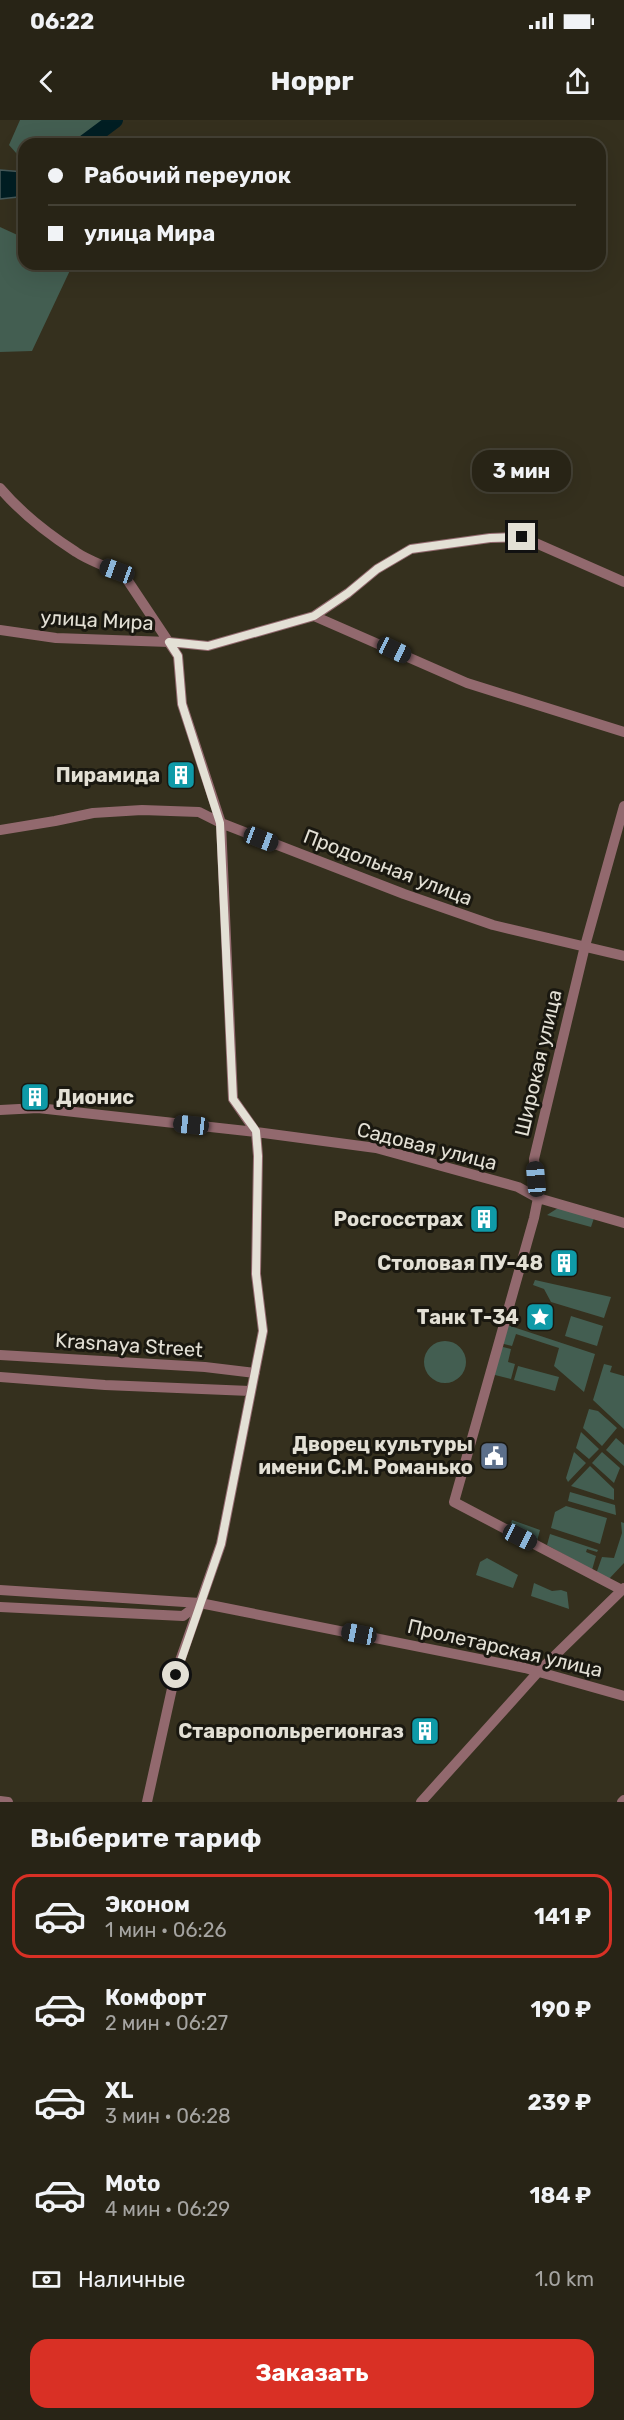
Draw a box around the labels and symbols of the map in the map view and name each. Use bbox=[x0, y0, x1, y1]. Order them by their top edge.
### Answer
callout: 3 мин bbox=[472, 450, 572, 492]
route end bbox=[508, 523, 535, 550]
car bbox=[97, 556, 137, 586]
street label: улица Мира bbox=[40, 605, 154, 635]
car bbox=[374, 634, 414, 666]
building icon: Пирамида bbox=[165, 759, 197, 791]
place label: Пирамида bbox=[56, 763, 160, 787]
car bbox=[241, 824, 281, 854]
street label: Продольная улица bbox=[300, 824, 476, 910]
street label: Широкая улица bbox=[509, 987, 567, 1139]
building icon: Дионис bbox=[19, 1081, 51, 1113]
place label: Дионис bbox=[56, 1085, 134, 1109]
car bbox=[172, 1114, 210, 1136]
street label: Садовая улица bbox=[355, 1117, 499, 1175]
car bbox=[525, 1160, 547, 1198]
building icon: Росгосстрах bbox=[468, 1203, 500, 1235]
place label: Росгосстрах bbox=[333, 1207, 463, 1231]
building icon: Столовая ПУ-48 bbox=[548, 1247, 580, 1279]
place label: Столовая ПУ-48 bbox=[377, 1251, 543, 1275]
place icon: Танк Т-34 bbox=[524, 1301, 556, 1333]
place label: Танк Т-34 bbox=[417, 1305, 519, 1329]
street label: Krasnaya Street bbox=[54, 1328, 204, 1362]
place label: Дворец культуры имени С.М. Романько bbox=[258, 1432, 473, 1479]
public building icon: Дворец культуры имени С.М. Романько bbox=[478, 1440, 510, 1472]
car bbox=[500, 1521, 540, 1553]
street label: Пролетарская улица bbox=[405, 1614, 605, 1682]
car bbox=[340, 1622, 378, 1646]
route start bbox=[162, 1661, 189, 1688]
building icon: Ставропольрегионгаз bbox=[409, 1715, 441, 1747]
place label: Ставропольрегионгаз bbox=[178, 1719, 404, 1743]

